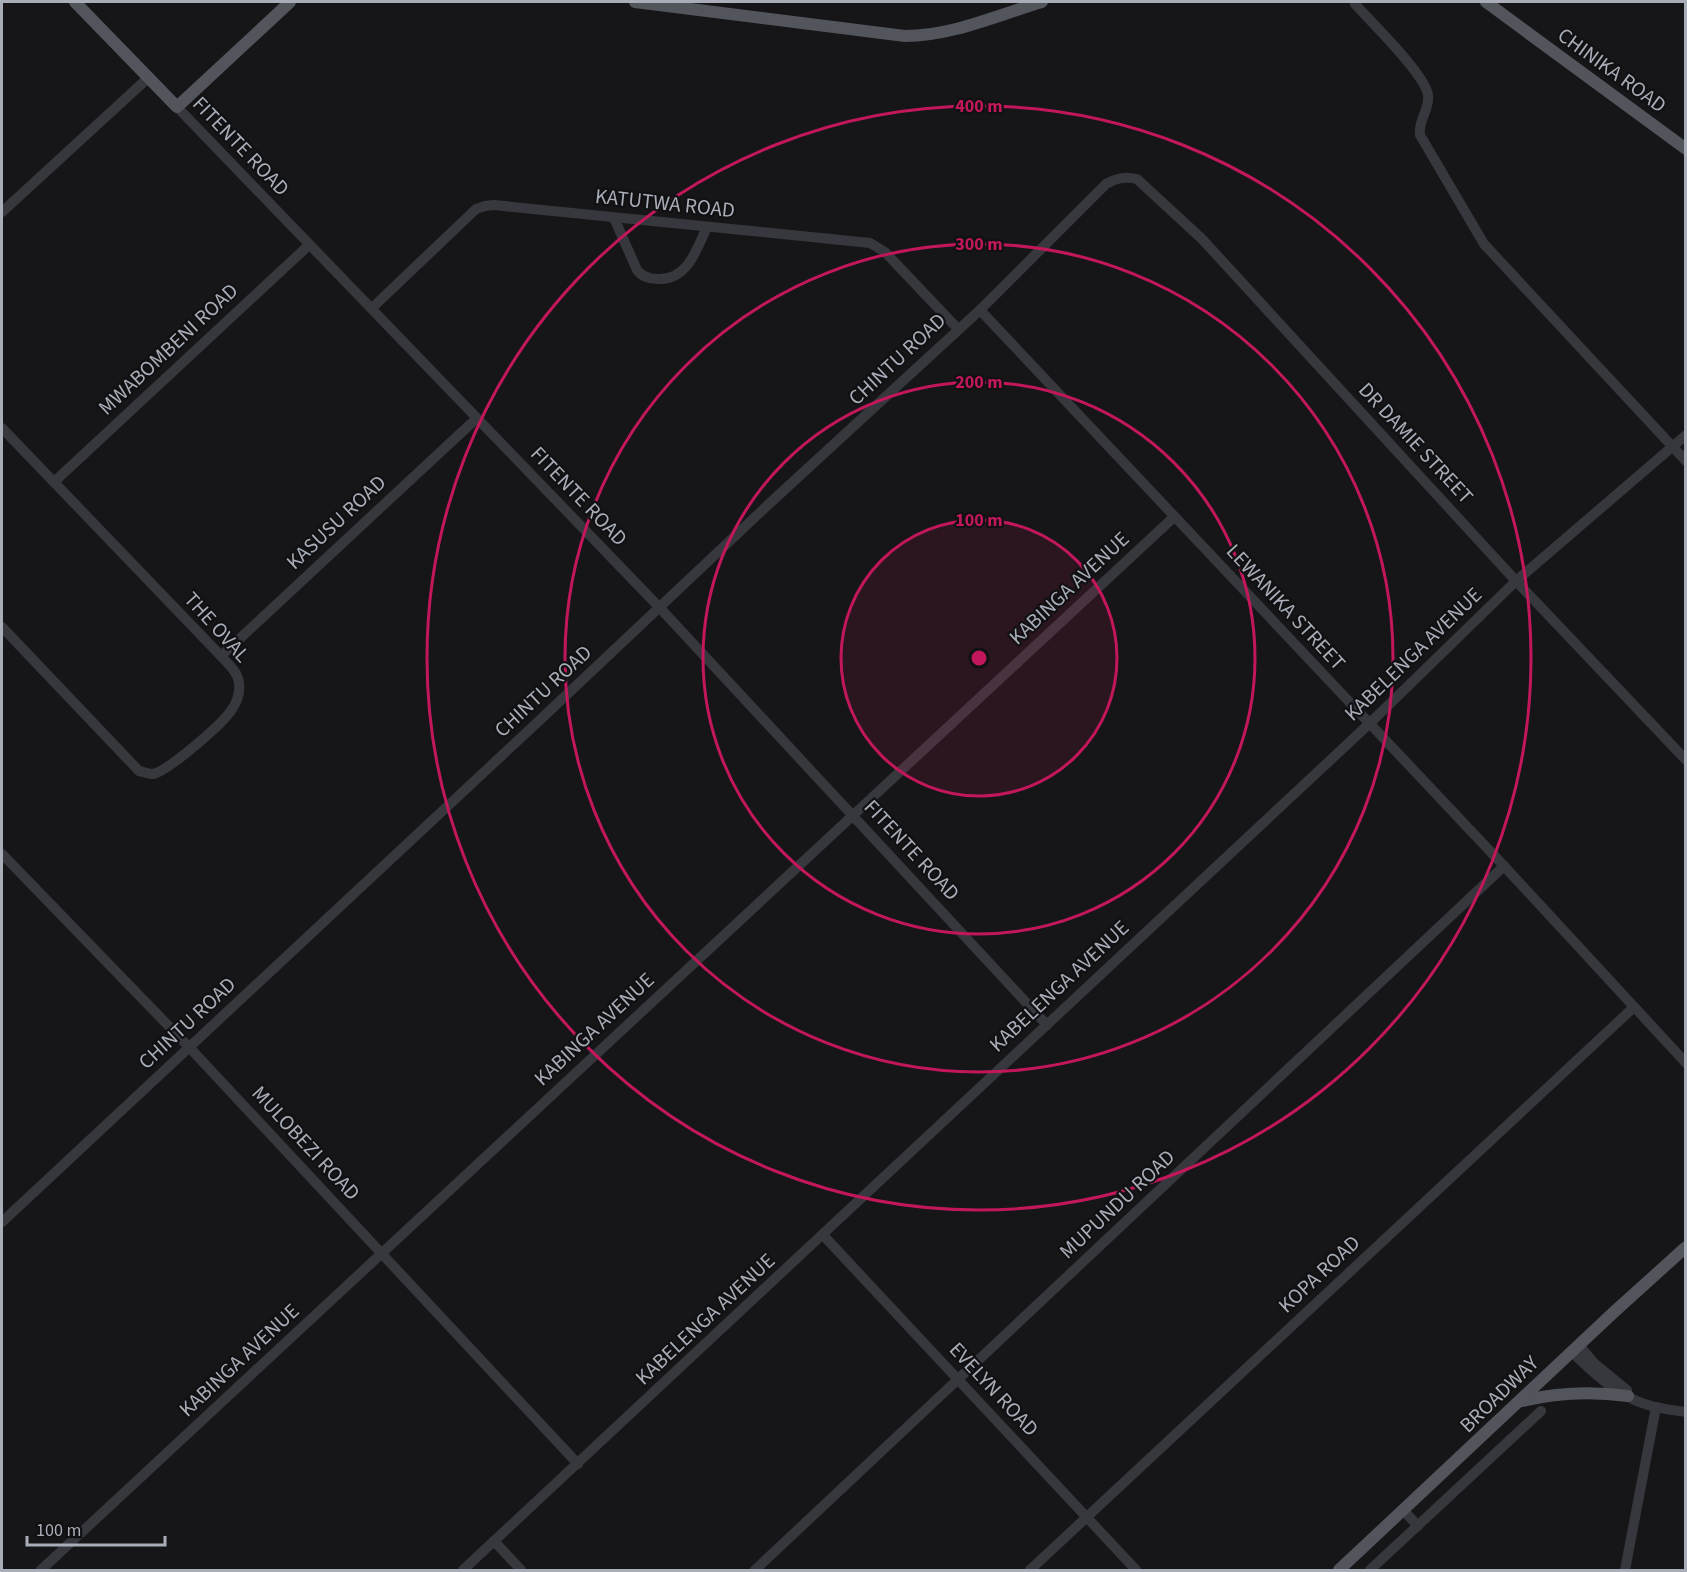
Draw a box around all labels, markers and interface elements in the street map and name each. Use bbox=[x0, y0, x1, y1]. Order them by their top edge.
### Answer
street label: CHINIKA ROAD bbox=[1551, 20, 1673, 120]
street label: FITENTE ROAD bbox=[186, 89, 296, 203]
text: 400 m bbox=[955, 94, 1003, 119]
street label: KATUTWA ROAD bbox=[594, 181, 736, 225]
text: 300 m bbox=[955, 232, 1003, 257]
street label: MWABOMBENI ROAD bbox=[91, 276, 245, 422]
street label: CHINTU ROAD bbox=[842, 306, 952, 412]
text: 200 m bbox=[955, 370, 1003, 395]
street label: DR DAMIE STREET bbox=[1352, 375, 1480, 511]
street label: FITENTE ROAD bbox=[524, 439, 634, 553]
street label: KASUSU ROAD bbox=[279, 468, 393, 576]
text: 100 m bbox=[955, 508, 1003, 533]
street label: KABINGA AVENUE bbox=[1002, 524, 1136, 652]
street label: LEWANIKA STREET bbox=[1219, 537, 1353, 677]
street label: KABELENGA AVENUE bbox=[1337, 580, 1489, 728]
street label: THE OVAL bbox=[177, 585, 257, 669]
street label: CHINTU ROAD bbox=[488, 638, 598, 744]
centre of rings bbox=[969, 648, 989, 668]
street label: FITENTE ROAD bbox=[857, 793, 967, 907]
street label: KABELENGA AVENUE bbox=[982, 913, 1136, 1059]
street label: KABINGA AVENUE bbox=[527, 965, 661, 1093]
street label: CHINTU ROAD bbox=[132, 970, 242, 1076]
street label: MULOBEZI ROAD bbox=[245, 1079, 367, 1207]
street label: MUPUNDU ROAD bbox=[1052, 1142, 1182, 1266]
street label: KOPA ROAD bbox=[1271, 1228, 1367, 1320]
street label: KABELENGA AVENUE bbox=[628, 1246, 782, 1392]
street label: KABINGA AVENUE bbox=[172, 1296, 306, 1424]
street label: EVELYN ROAD bbox=[942, 1335, 1046, 1443]
street label: BROADWAY bbox=[1453, 1348, 1546, 1439]
scale bar bbox=[27, 1509, 165, 1547]
text: 100 m bbox=[36, 1518, 81, 1543]

